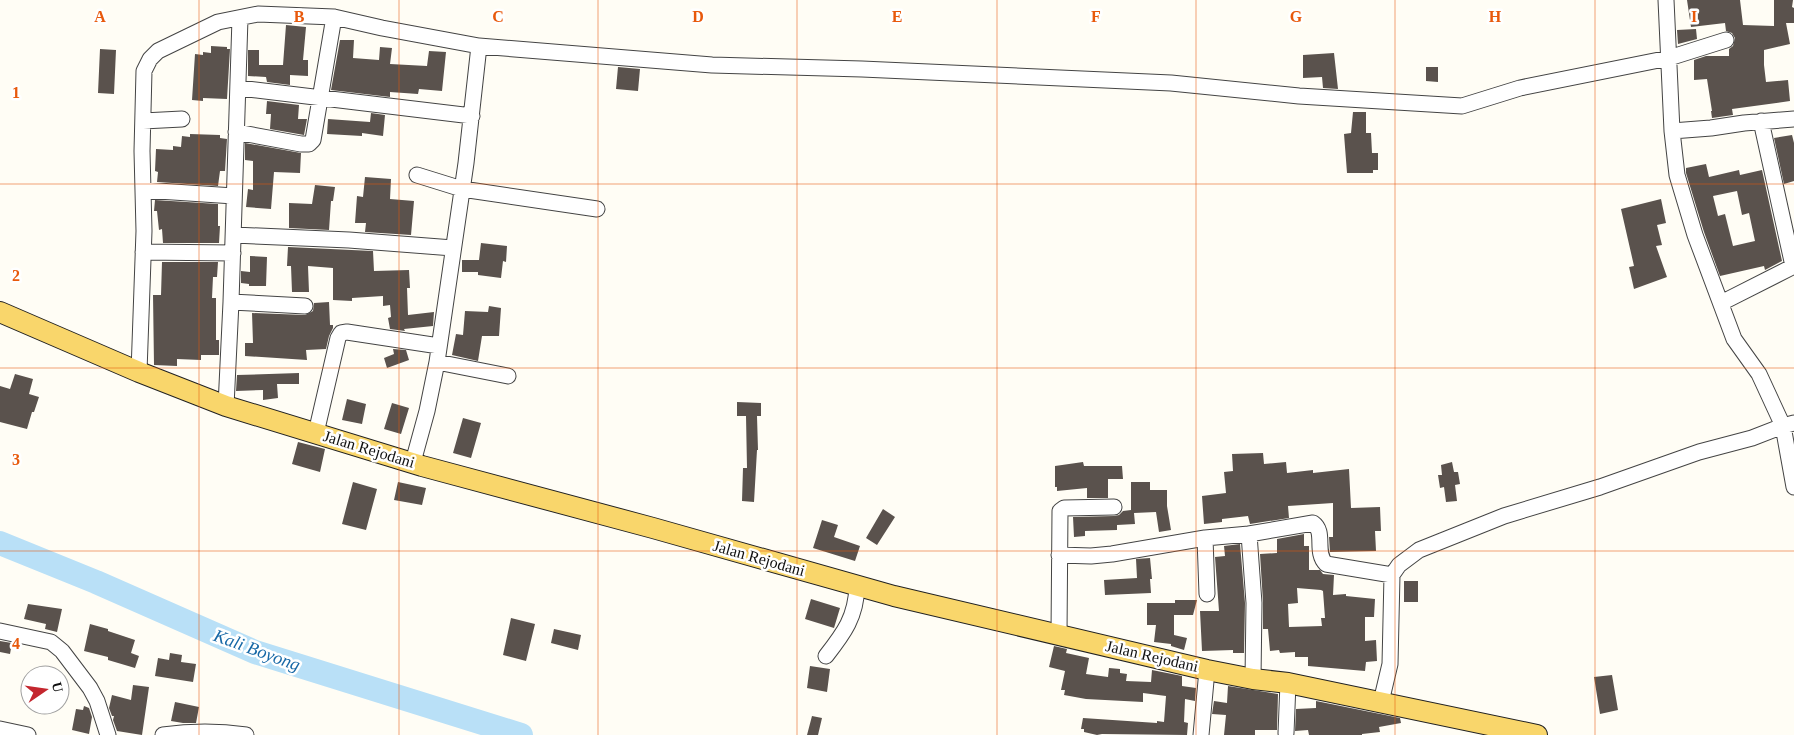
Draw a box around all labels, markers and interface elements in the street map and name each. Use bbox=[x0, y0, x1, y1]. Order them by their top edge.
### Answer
text: A bbox=[94, 8, 106, 25]
text: B bbox=[294, 8, 305, 25]
text: C bbox=[492, 8, 504, 25]
text: D bbox=[692, 8, 704, 25]
text: E bbox=[892, 8, 902, 25]
text: F bbox=[1091, 8, 1101, 25]
text: G bbox=[1290, 8, 1303, 25]
text: H bbox=[1489, 8, 1502, 25]
text: I bbox=[1691, 8, 1697, 25]
text: 1 bbox=[12, 84, 20, 101]
text: 2 bbox=[12, 267, 20, 284]
street label: Jalan Rejodani bbox=[321, 427, 417, 472]
text: 3 bbox=[12, 451, 20, 468]
street label: Jalan Rejodani bbox=[711, 537, 807, 580]
water label: Kali Boyong bbox=[210, 625, 303, 675]
text: 4 bbox=[12, 635, 20, 652]
street label: Jalan Rejodani bbox=[1104, 637, 1201, 676]
north arrow bbox=[20, 665, 70, 715]
text: U bbox=[49, 681, 66, 694]

